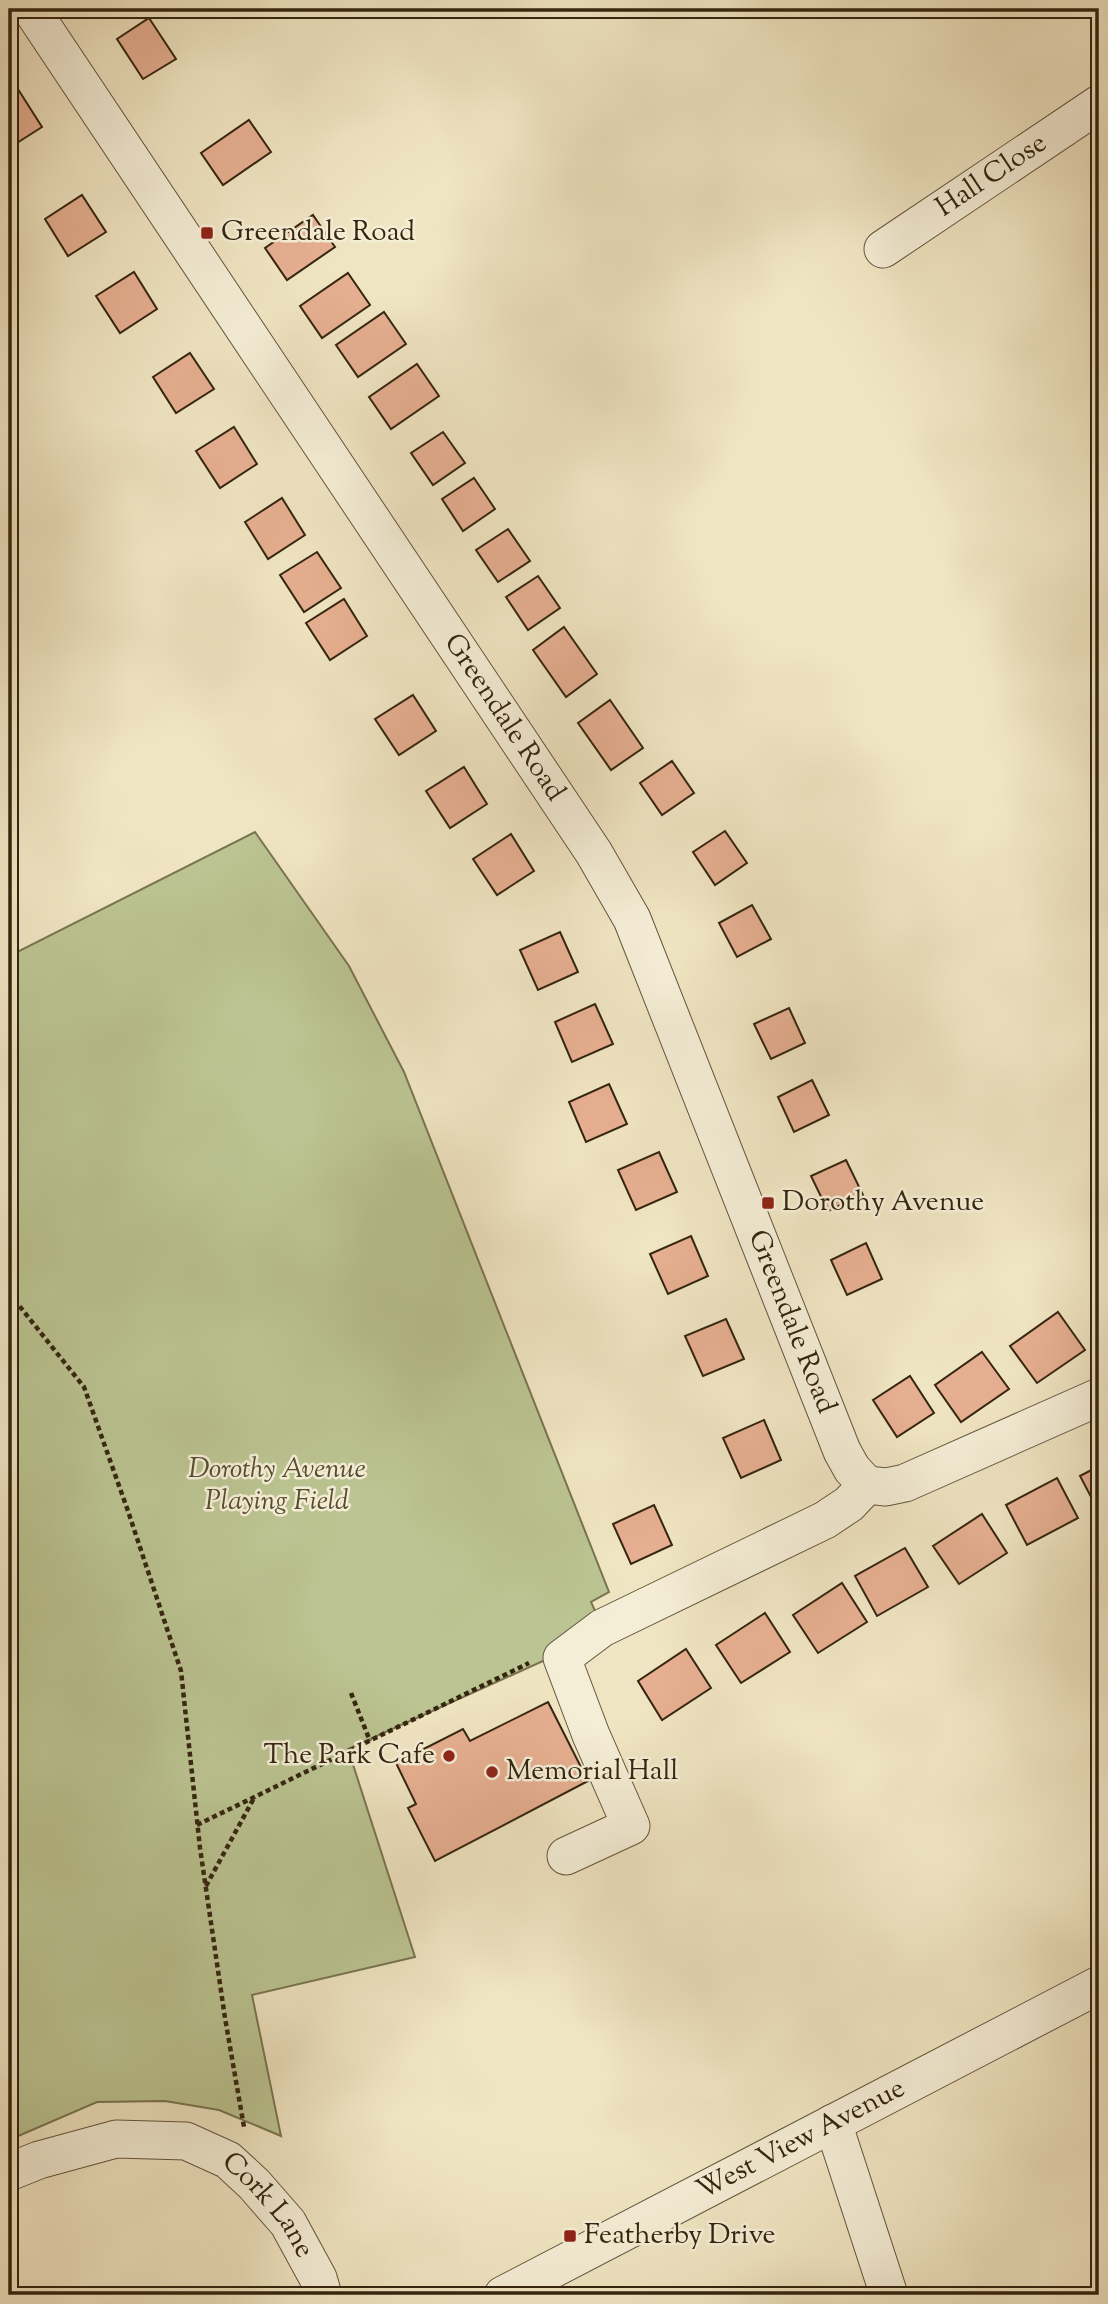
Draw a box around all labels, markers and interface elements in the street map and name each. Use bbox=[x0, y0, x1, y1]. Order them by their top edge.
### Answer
street label: Hall Close bbox=[928, 124, 1055, 228]
place label: Greendale Road bbox=[221, 213, 415, 253]
marker: Greendale Road bbox=[199, 225, 215, 241]
street label: Greendale Road bbox=[433, 626, 574, 810]
place label: Dorothy Avenue bbox=[782, 1183, 984, 1223]
marker: Dorothy Avenue bbox=[760, 1195, 776, 1211]
street label: Greendale Road bbox=[737, 1224, 845, 1420]
park label: Dorothy Avenue Playing Field bbox=[188, 1450, 366, 1522]
place label: The Park Cafe bbox=[263, 1736, 435, 1776]
marker: The Park Cafe bbox=[441, 1748, 457, 1764]
place label: Memorial Hall bbox=[506, 1752, 679, 1792]
marker: Memorial Hall bbox=[484, 1764, 500, 1780]
street label: West View Avenue bbox=[690, 2069, 912, 2211]
street label: Cork Lane bbox=[212, 2143, 324, 2266]
place label: Featherby Drive bbox=[584, 2216, 776, 2256]
marker: Featherby Drive bbox=[562, 2228, 578, 2244]

